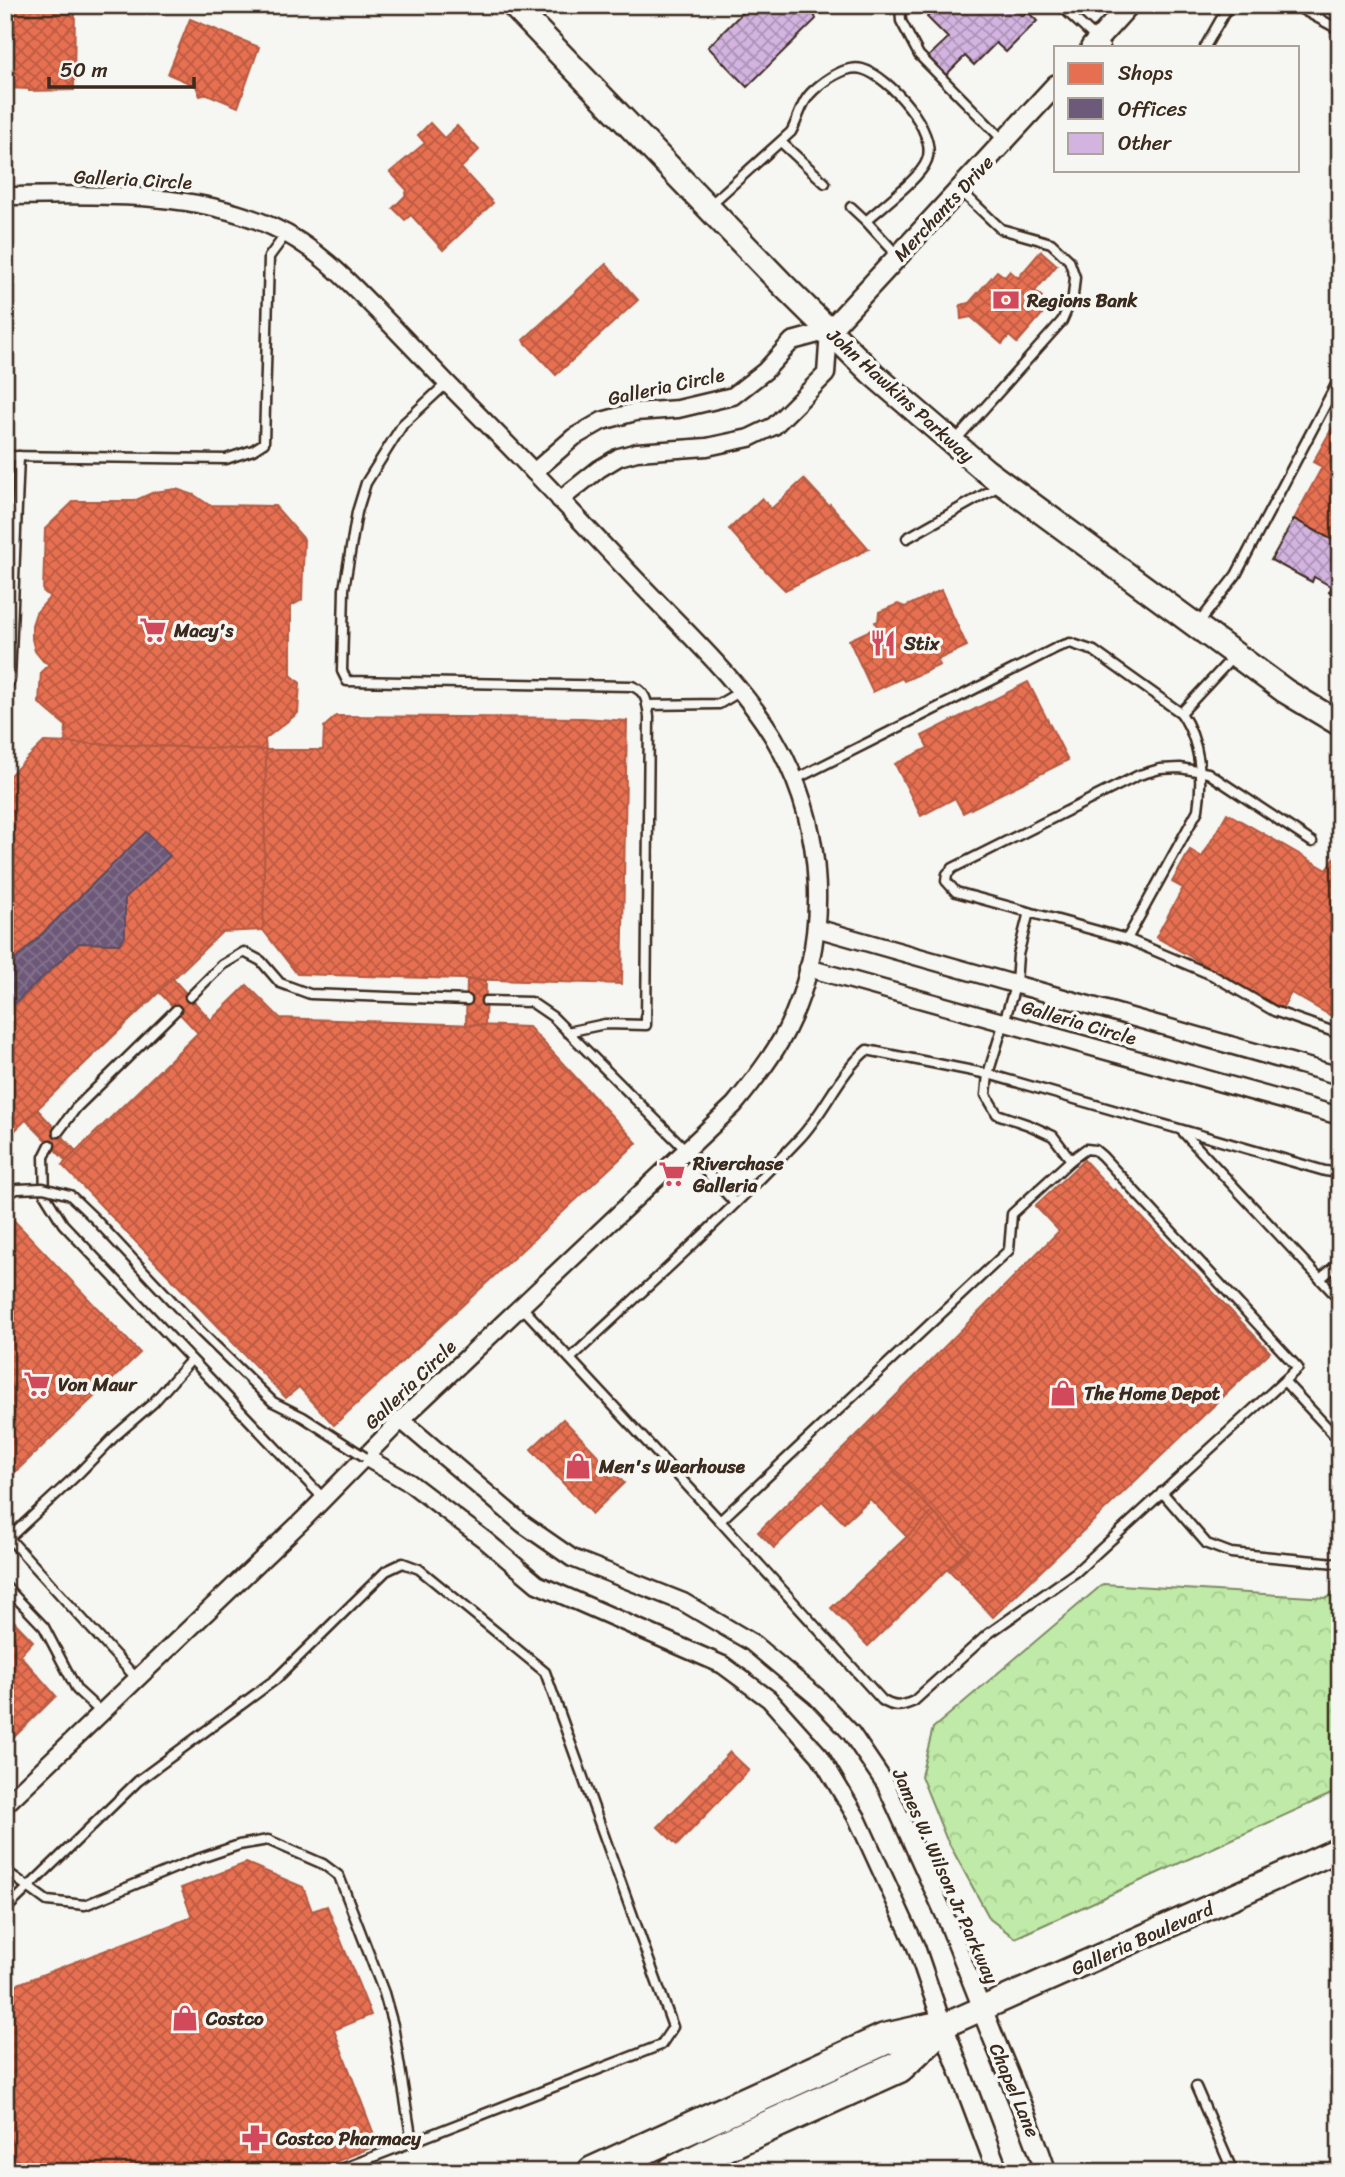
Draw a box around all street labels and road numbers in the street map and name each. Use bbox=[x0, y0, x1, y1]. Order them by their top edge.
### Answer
street label: Merchants Drive bbox=[885, 147, 1002, 269]
street label: Galleria Circle bbox=[73, 160, 193, 199]
street label: John Hawkins Parkway bbox=[818, 319, 982, 471]
street label: Galleria Circle bbox=[605, 358, 727, 415]
street label: Galleria Circle bbox=[1017, 990, 1140, 1055]
street label: Galleria Circle bbox=[356, 1331, 464, 1437]
street label: James W. Wilson Jr Parkway bbox=[883, 1762, 1008, 1989]
street label: Galleria Boulevard bbox=[1066, 1892, 1220, 1985]
street label: Chapel Lane bbox=[980, 2038, 1049, 2143]

